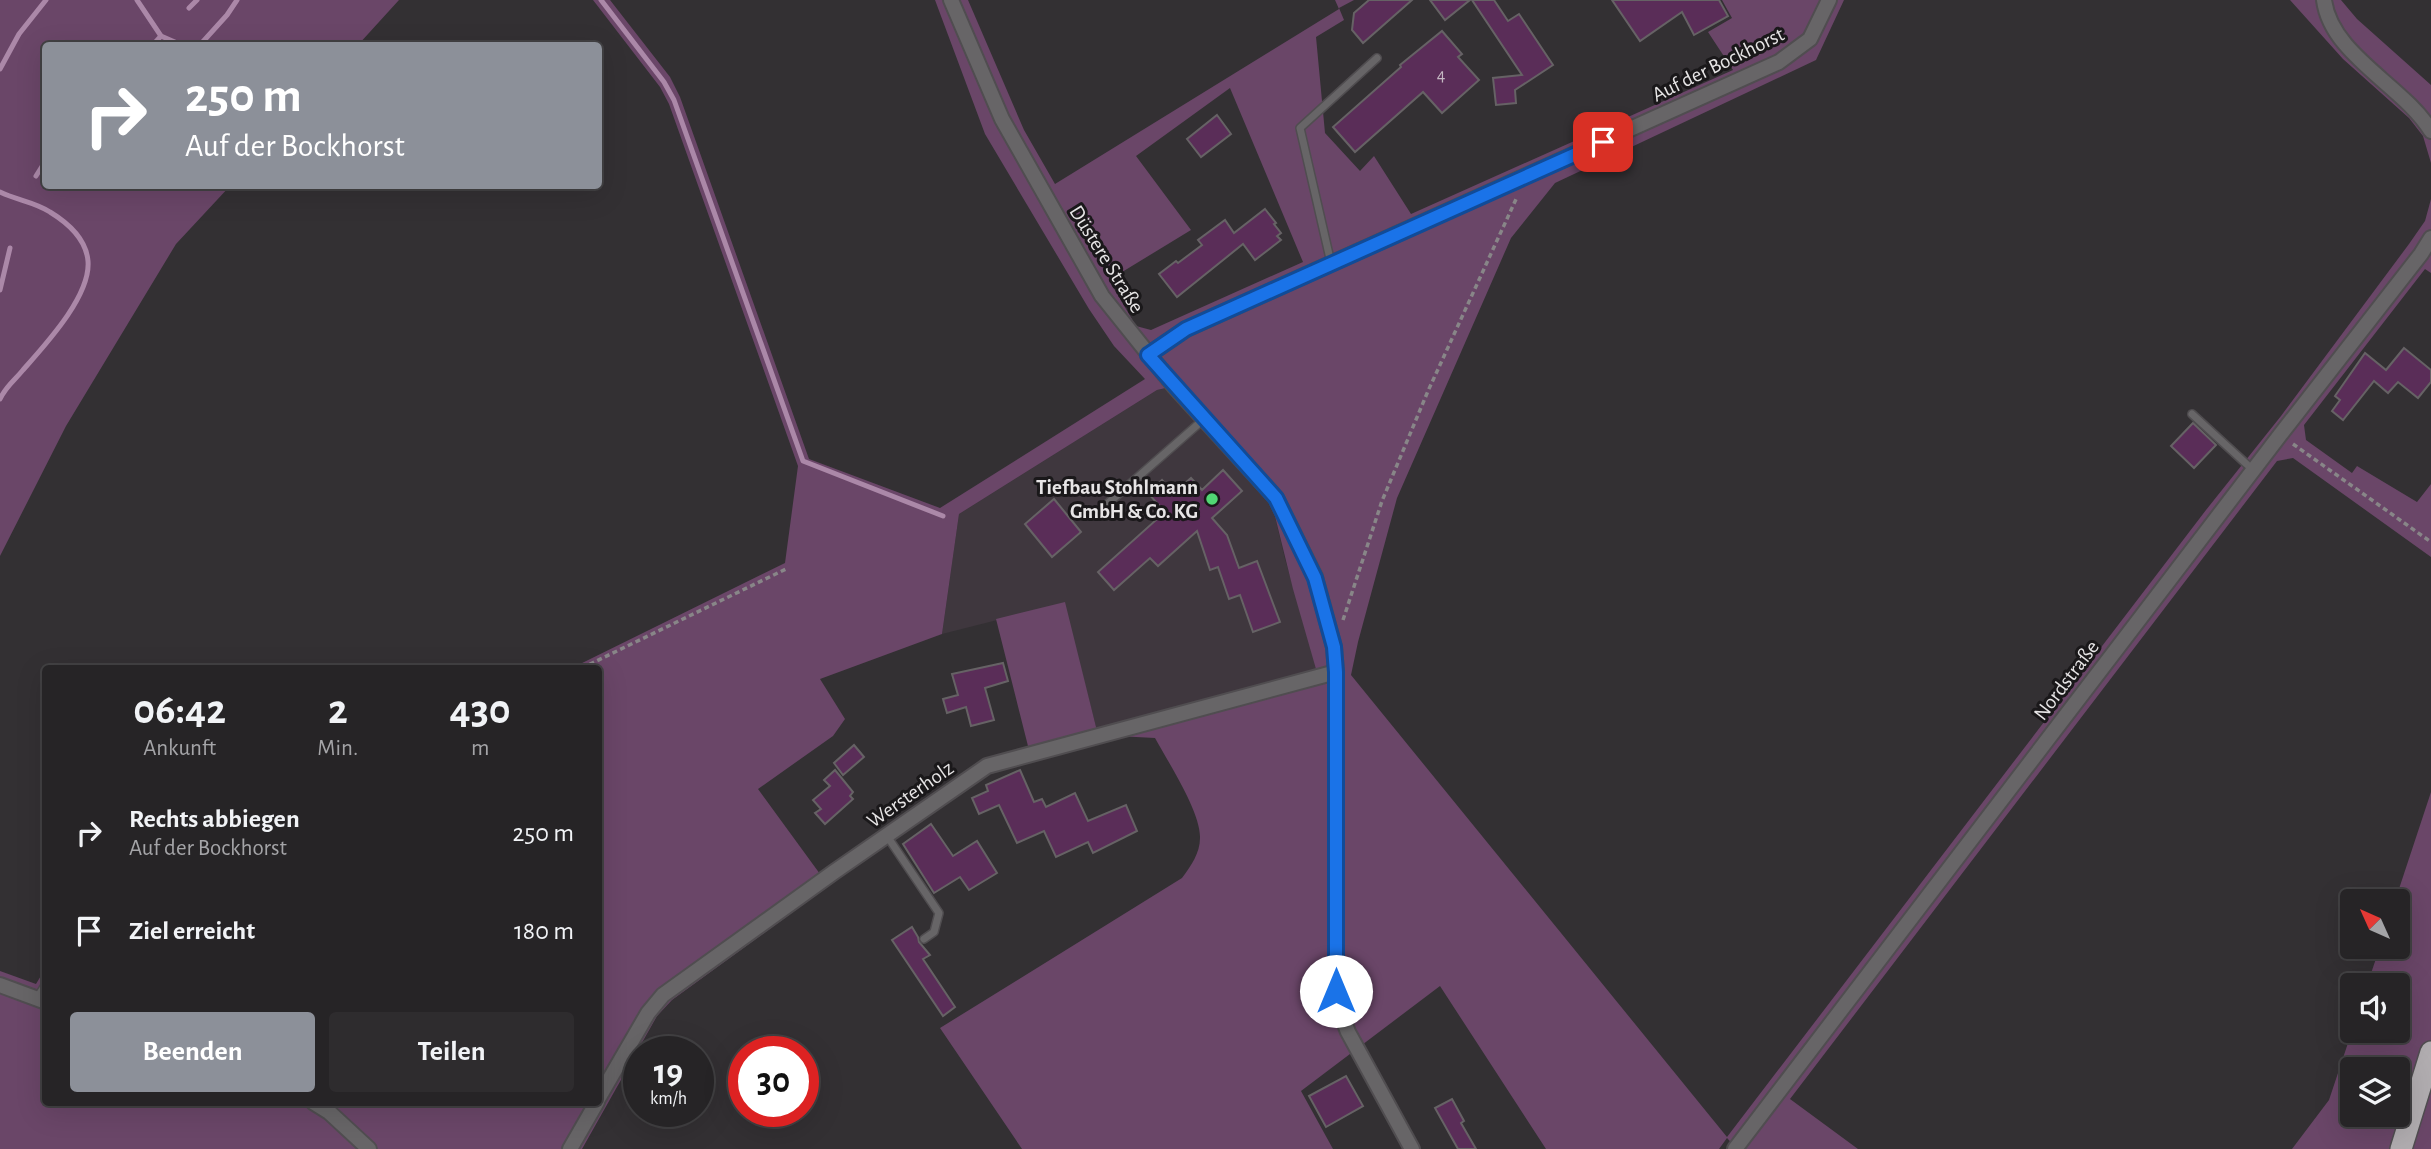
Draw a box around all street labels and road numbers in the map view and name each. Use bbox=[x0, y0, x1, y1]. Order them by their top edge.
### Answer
street label: Auf der Bockhorst bbox=[1649, 23, 1788, 105]
street label: Düstere Straße bbox=[1065, 202, 1148, 317]
street label: Nordstraße bbox=[2030, 637, 2103, 724]
street label: Wersterholz bbox=[863, 757, 957, 832]

